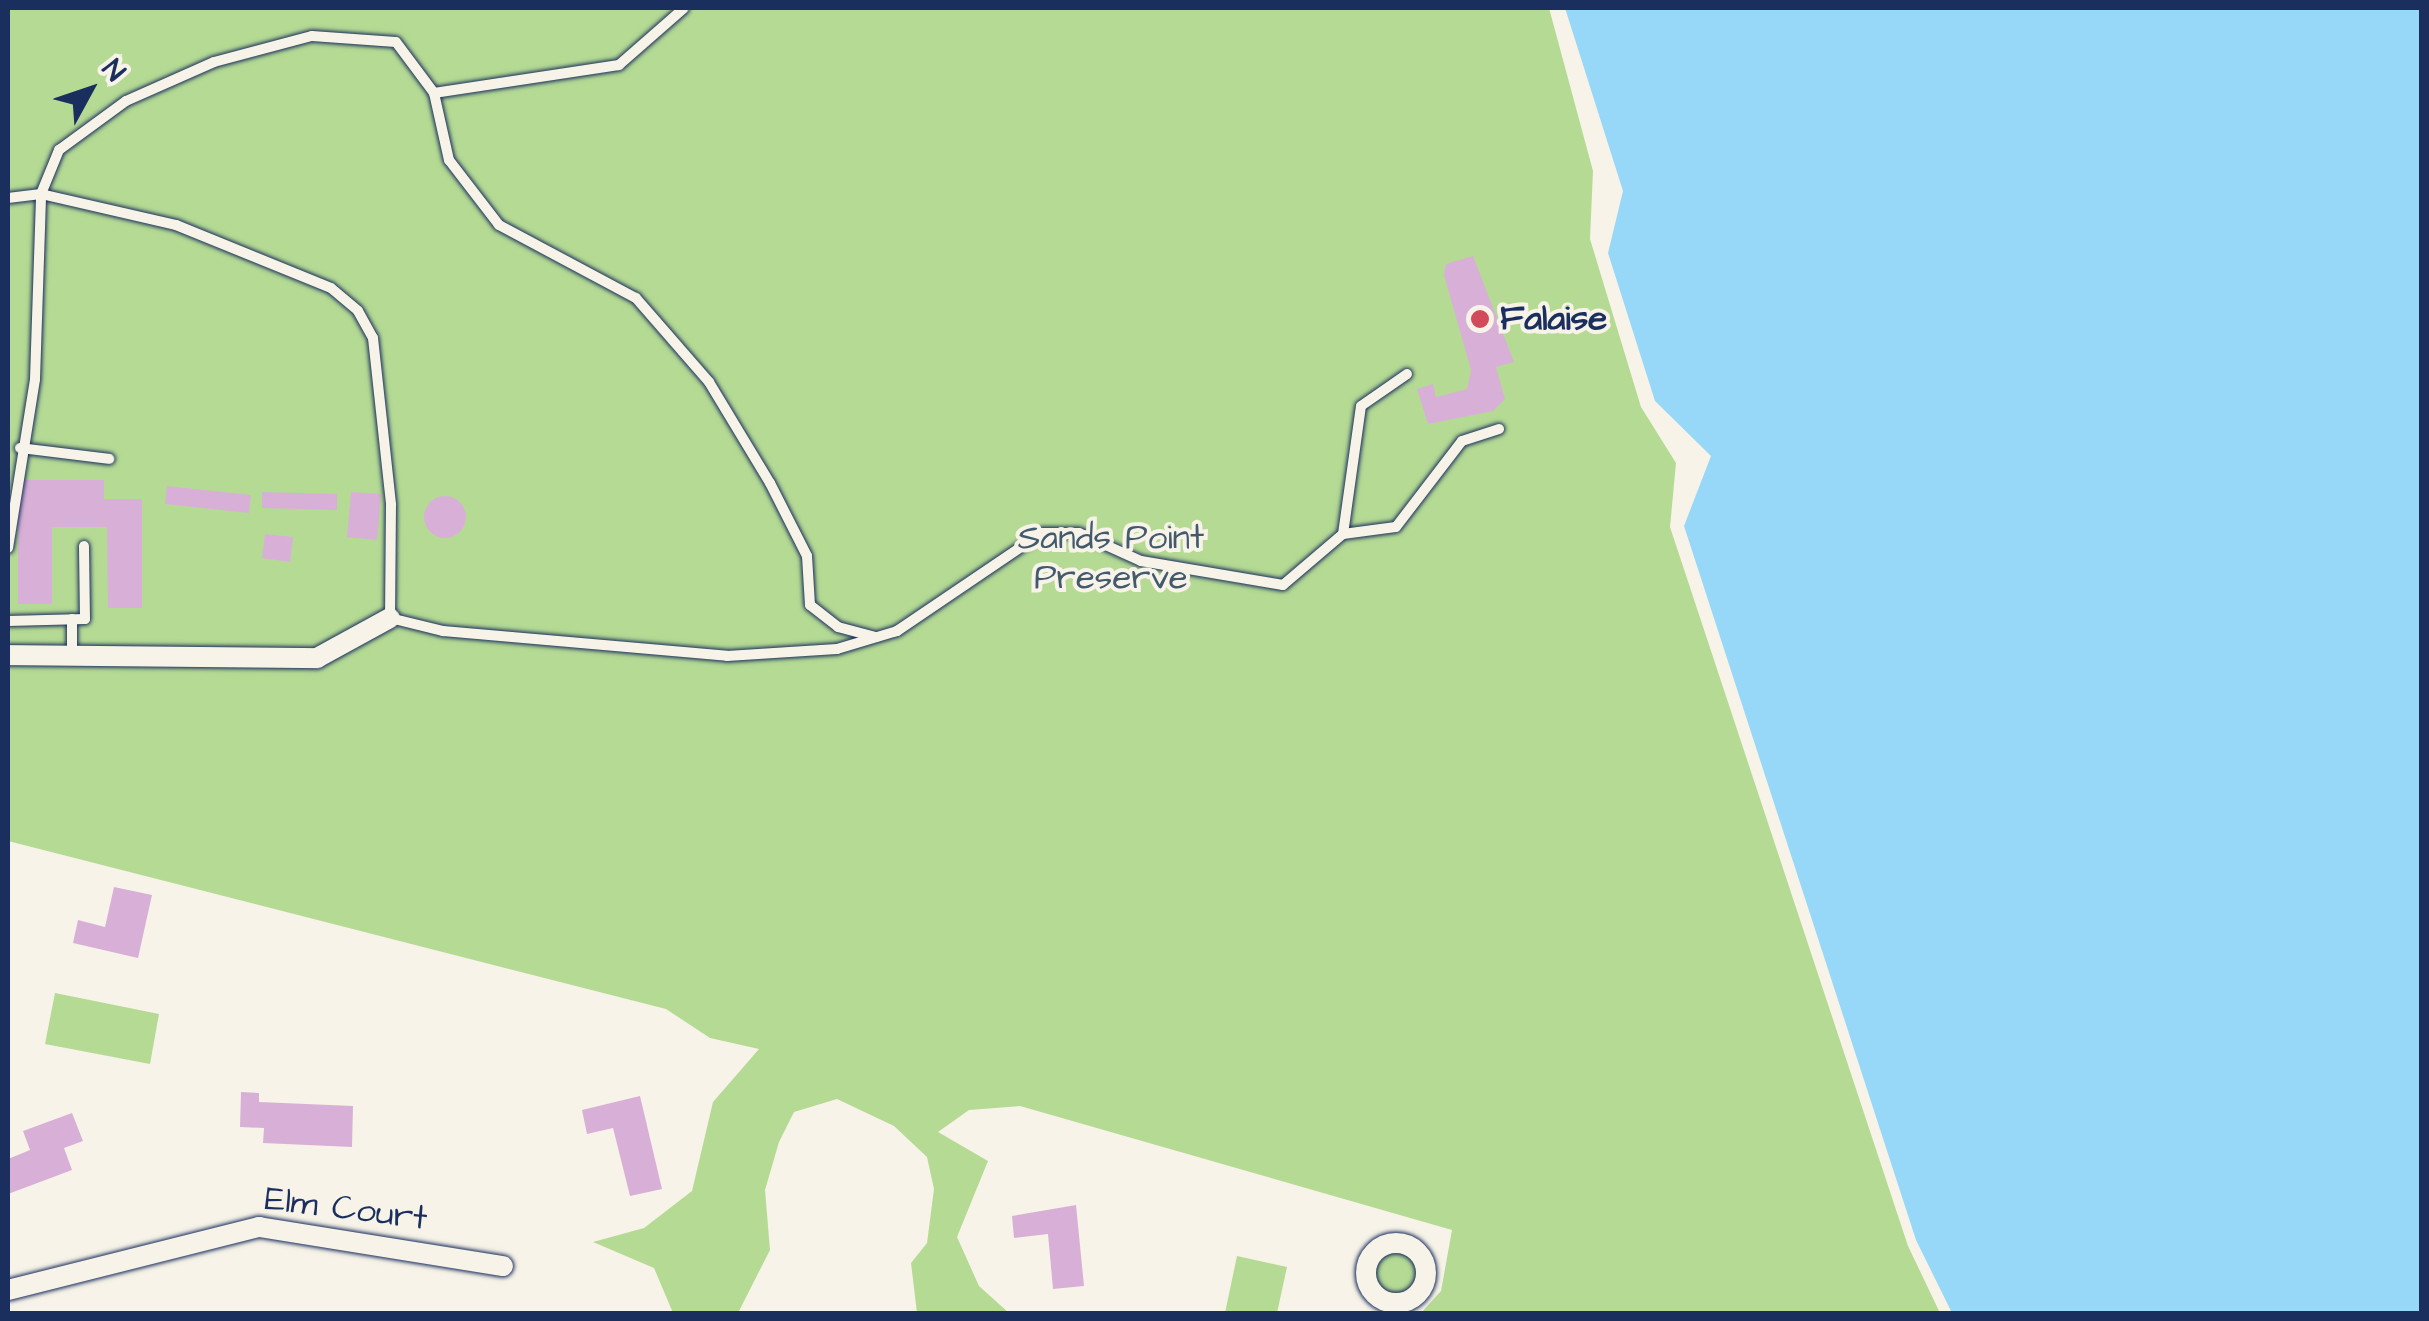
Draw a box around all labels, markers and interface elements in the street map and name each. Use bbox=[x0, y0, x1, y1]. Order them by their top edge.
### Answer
north arrow bbox=[40, 40, 140, 140]
text: N bbox=[93, 51, 134, 90]
place label: Falaise bbox=[1500, 298, 1607, 340]
marker: Falaise bbox=[1469, 308, 1491, 330]
park label: Sands Point Preserve bbox=[1018, 517, 1204, 599]
street label: Elm Court bbox=[262, 1178, 430, 1240]

